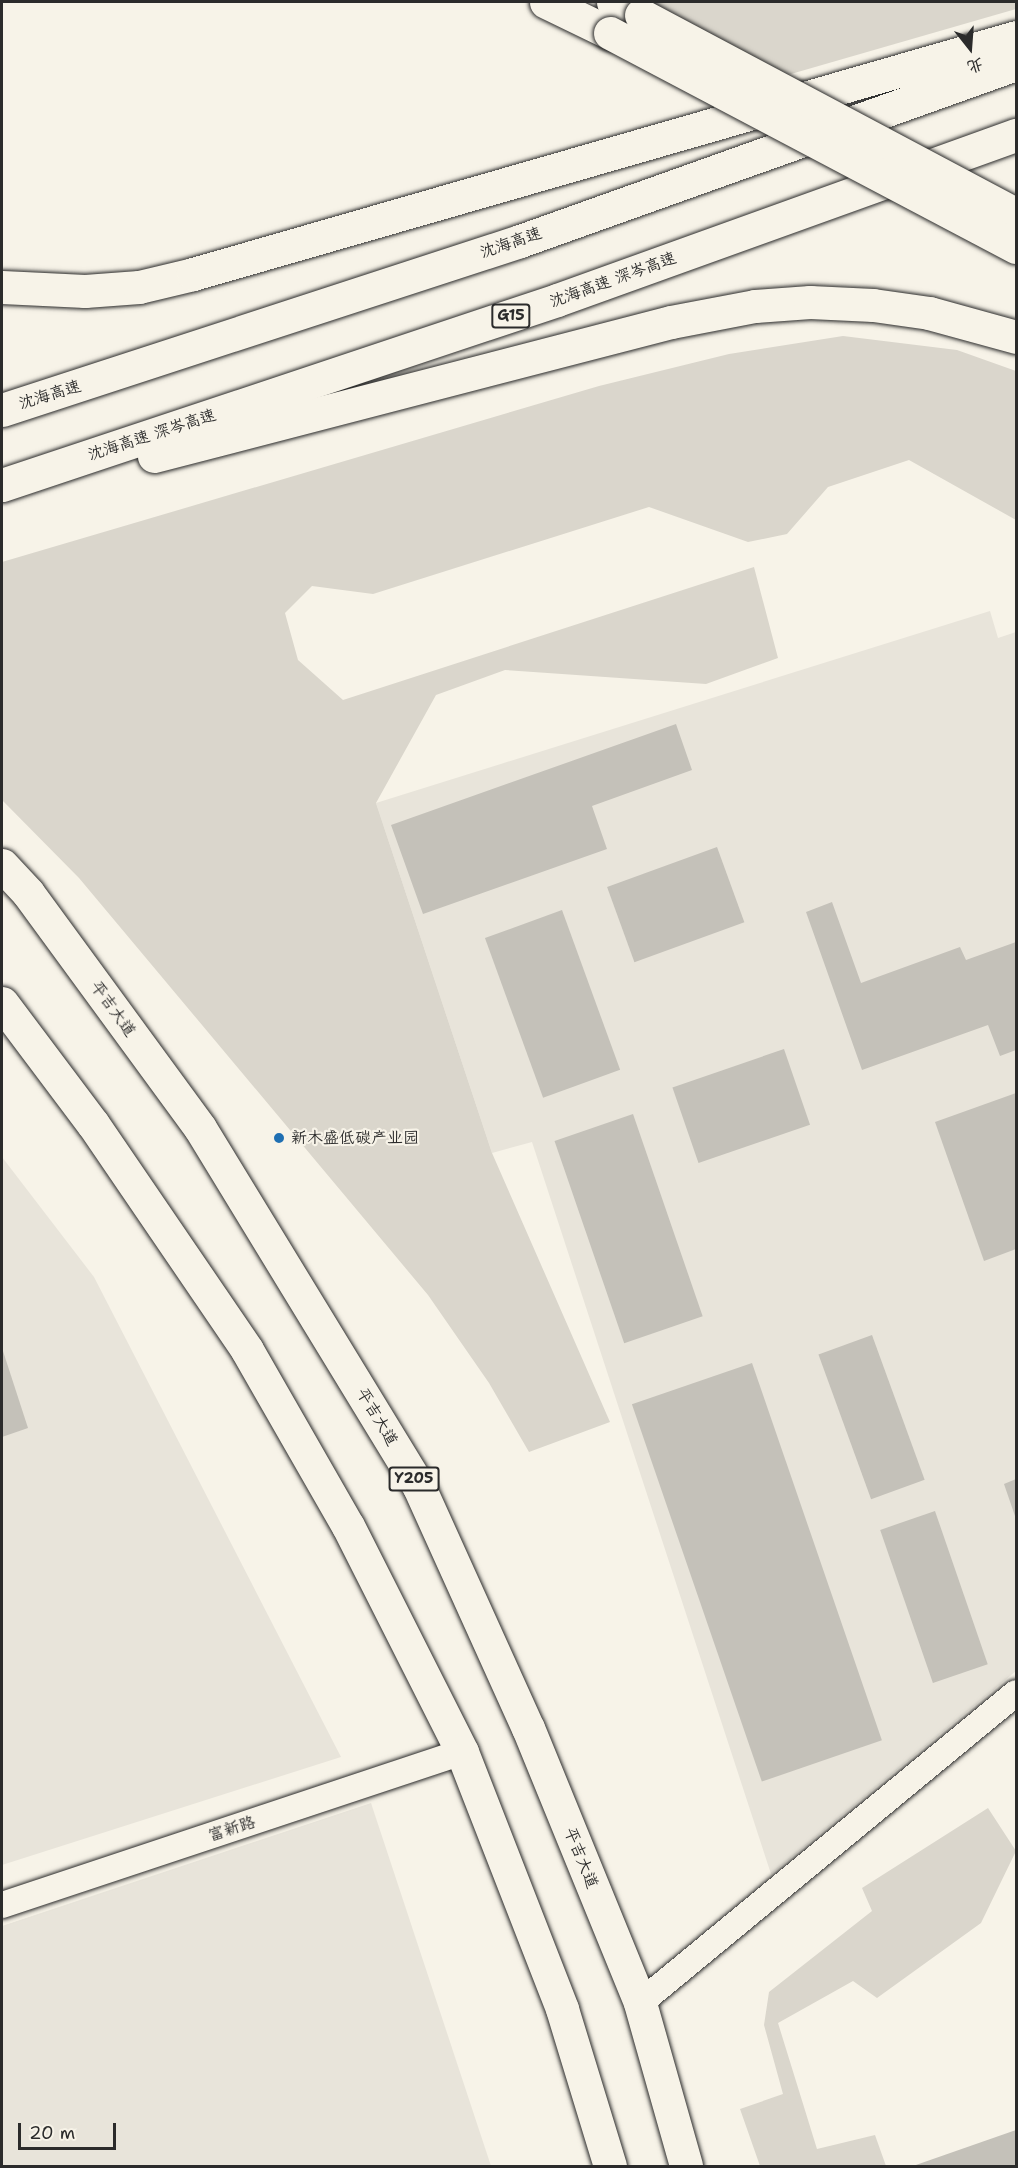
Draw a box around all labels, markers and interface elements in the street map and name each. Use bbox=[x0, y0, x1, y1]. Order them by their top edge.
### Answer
north arrow bbox=[940, 18, 1000, 78]
text: 北 bbox=[965, 53, 986, 78]
street label: 沈海高速 bbox=[478, 224, 544, 262]
street label: 沈海高速 深岑高速 bbox=[547, 248, 679, 312]
road number: G15 bbox=[490, 304, 532, 328]
street label: 沈海高速 bbox=[17, 376, 83, 414]
street label: 沈海高速 深岑高速 bbox=[86, 405, 218, 465]
street label: 平吉大道 bbox=[86, 977, 140, 1041]
place label: 新木盛低碳产业园 bbox=[291, 1128, 419, 1148]
marker: 新木盛低碳产业园 bbox=[272, 1131, 286, 1145]
street label: 平吉大道 bbox=[352, 1385, 402, 1449]
road number: Y205 bbox=[388, 1467, 440, 1491]
street label: 富新路 bbox=[206, 1812, 258, 1846]
street label: 平吉大道 bbox=[560, 1825, 602, 1891]
scale bar bbox=[21, 2111, 118, 2149]
text: 20 m bbox=[29, 2121, 75, 2145]

